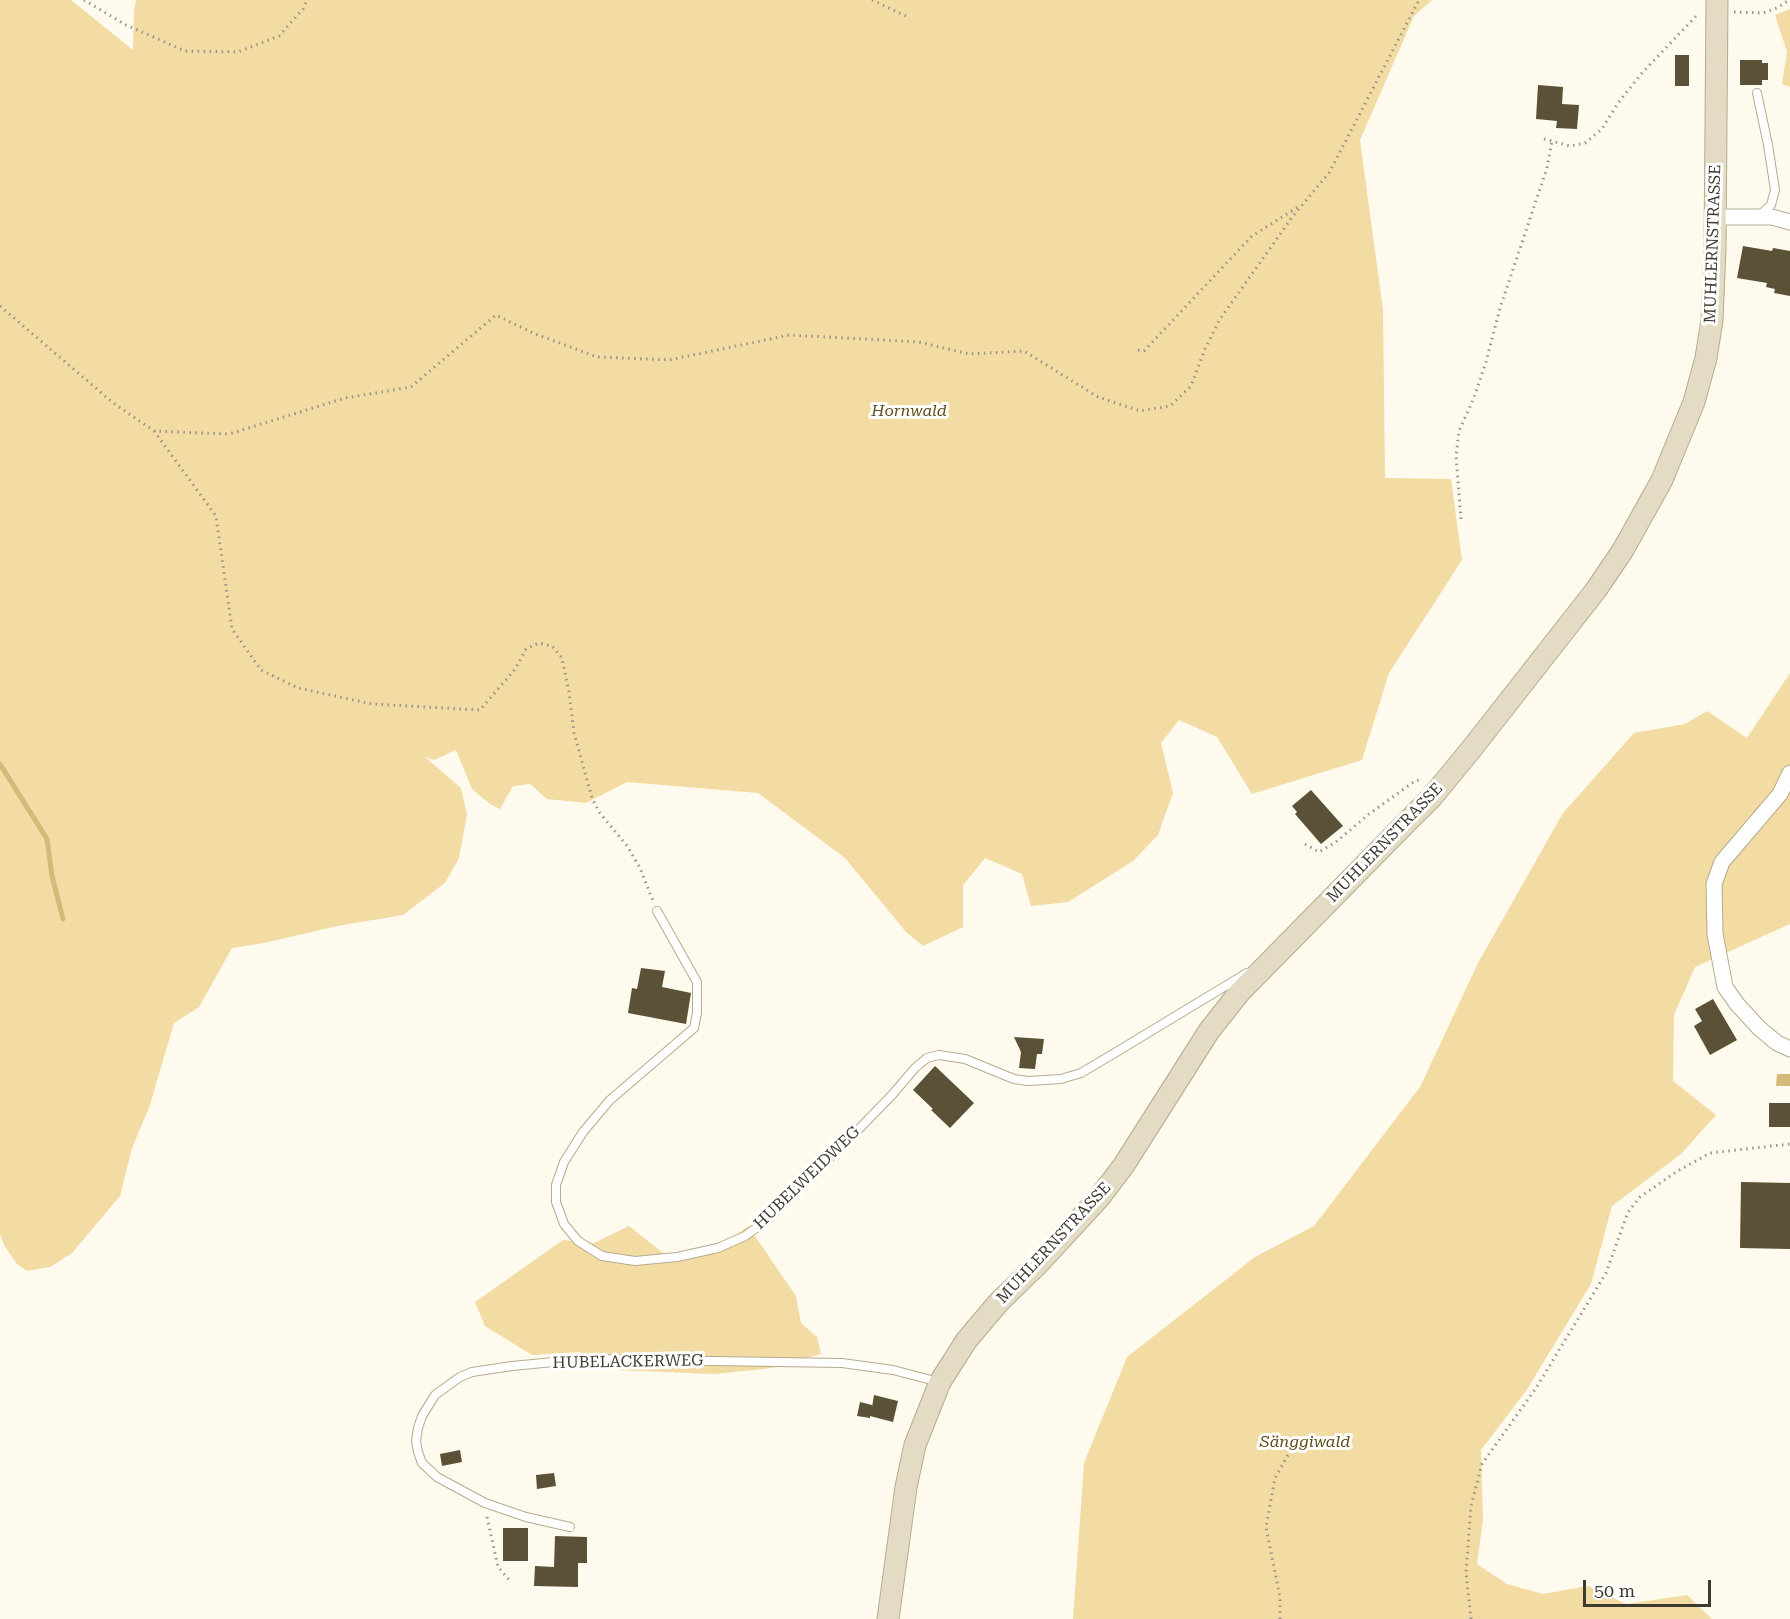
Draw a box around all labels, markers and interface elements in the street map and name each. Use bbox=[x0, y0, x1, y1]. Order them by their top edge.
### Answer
street label: MUHLERNSTRASSE bbox=[1701, 164, 1725, 324]
park label: Hornwald bbox=[871, 401, 947, 421]
street label: MUHLERNSTRASSE bbox=[1323, 779, 1447, 907]
street label: HUBELWEIDWEG bbox=[750, 1123, 864, 1233]
street label: MUHLERNSTRASSE bbox=[993, 1178, 1115, 1308]
street label: HUBELACKERWEG bbox=[552, 1351, 704, 1373]
park label: Sänggiwald bbox=[1260, 1432, 1350, 1452]
scale bar bbox=[1586, 1568, 1714, 1606]
text: 50 m bbox=[1594, 1580, 1635, 1601]

